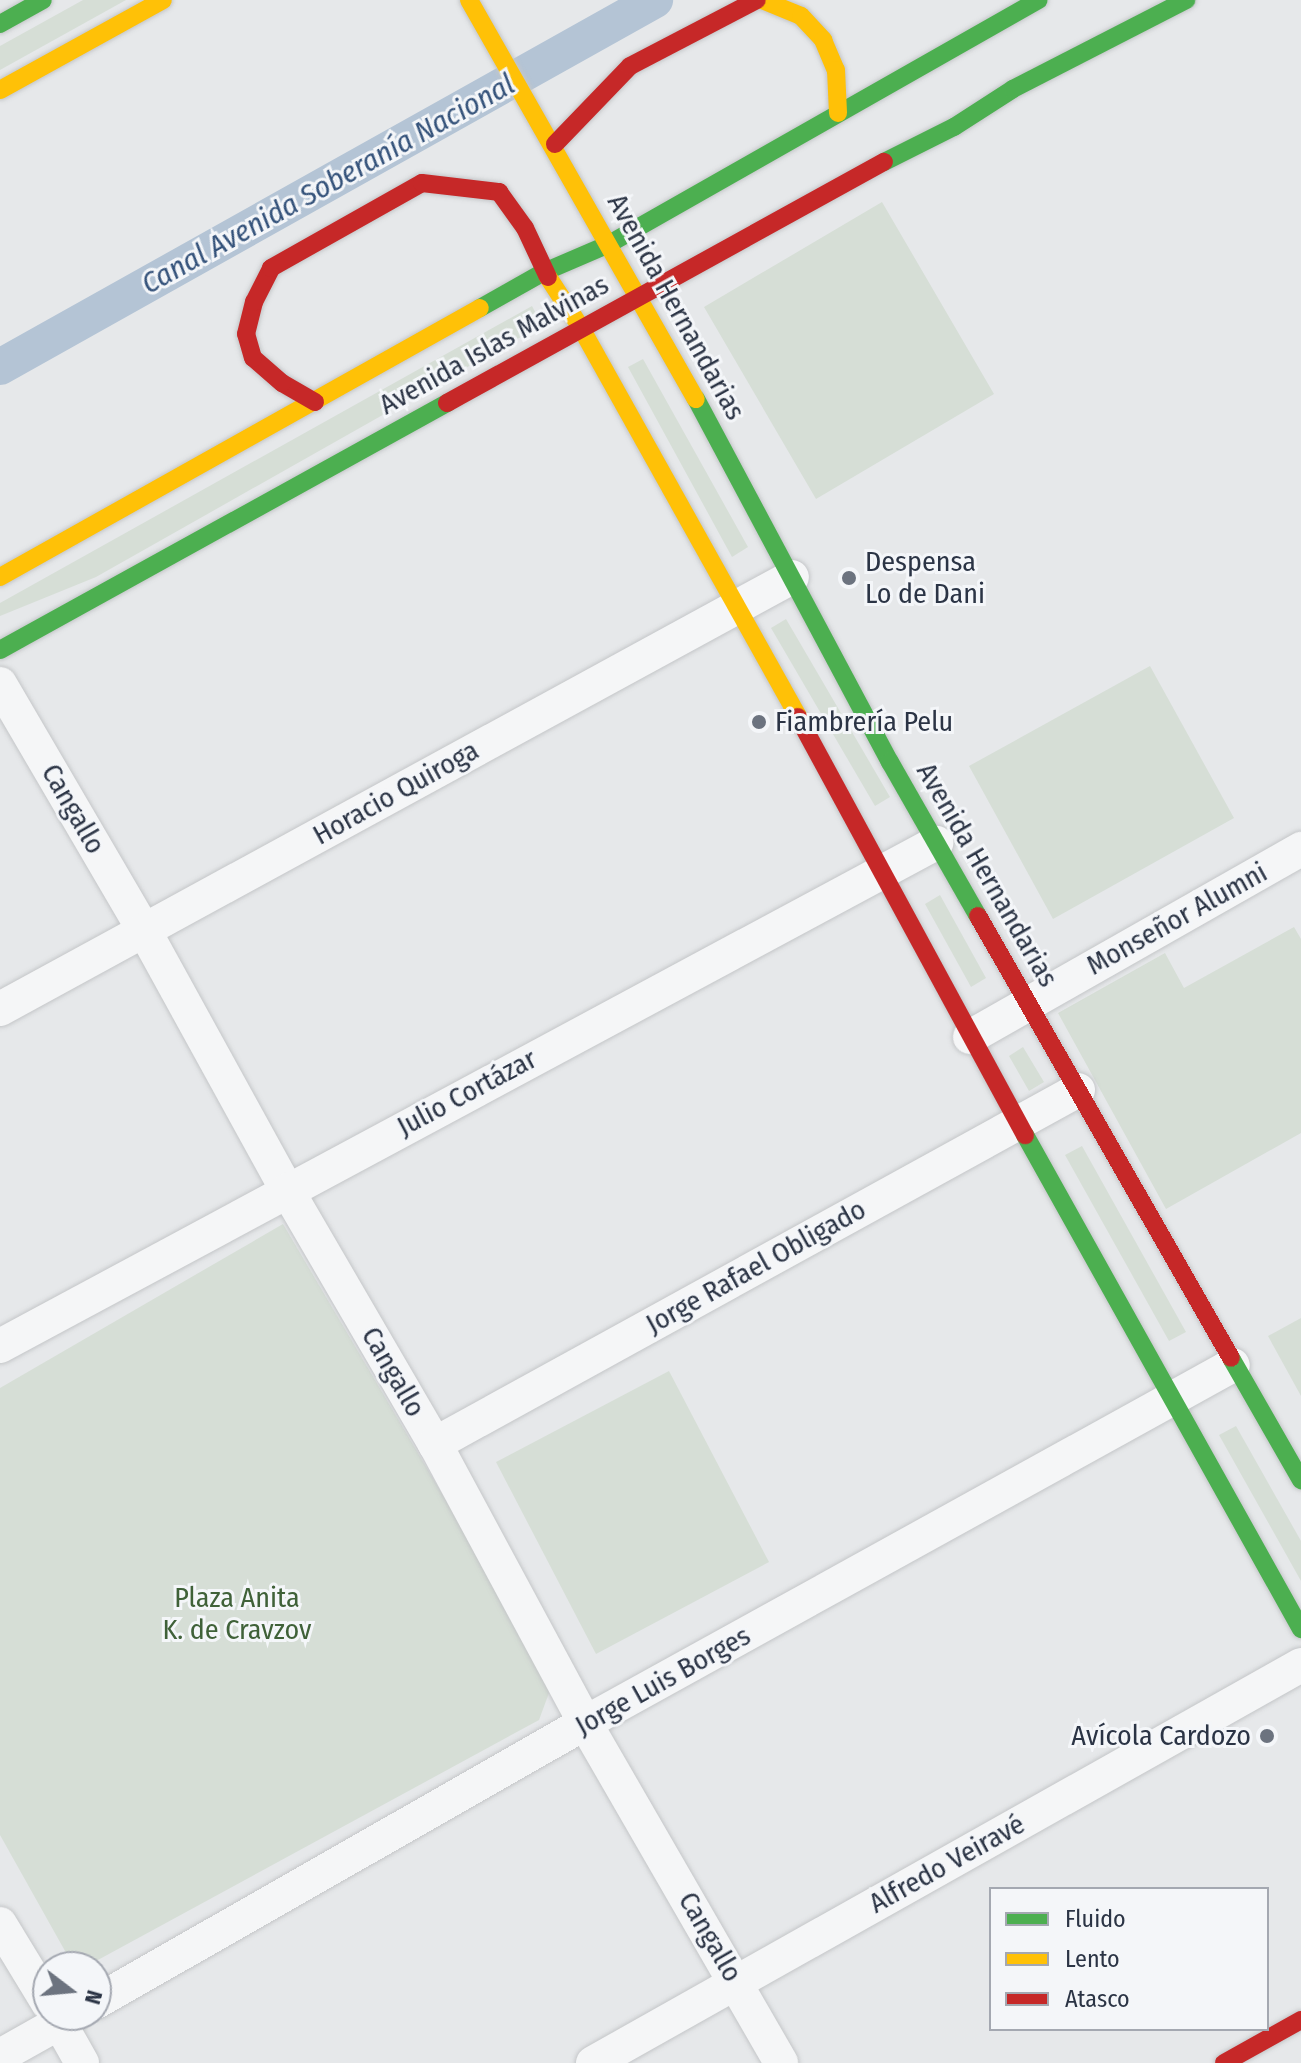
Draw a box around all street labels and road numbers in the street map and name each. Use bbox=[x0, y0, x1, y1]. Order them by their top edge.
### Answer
street label: Avenida Hernandarias bbox=[600, 188, 752, 426]
street label: Avenida Islas Malvinas bbox=[374, 268, 614, 422]
street label: Horacio Quiroga bbox=[307, 734, 485, 852]
street label: Avenida Hernandarias bbox=[909, 757, 1065, 993]
street label: Cangallo bbox=[34, 758, 112, 860]
street label: Monseñor Alumni bbox=[1081, 856, 1273, 982]
street label: Julio Cortázar bbox=[392, 1042, 542, 1144]
street label: Jorge Rafael Obligado bbox=[640, 1193, 872, 1341]
street label: Cangallo bbox=[354, 1321, 432, 1423]
street label: Jorge Luis Borges bbox=[570, 1619, 756, 1743]
street label: Alfredo Veiravé bbox=[863, 1807, 1031, 1921]
street label: Cangallo bbox=[671, 1886, 749, 1988]

